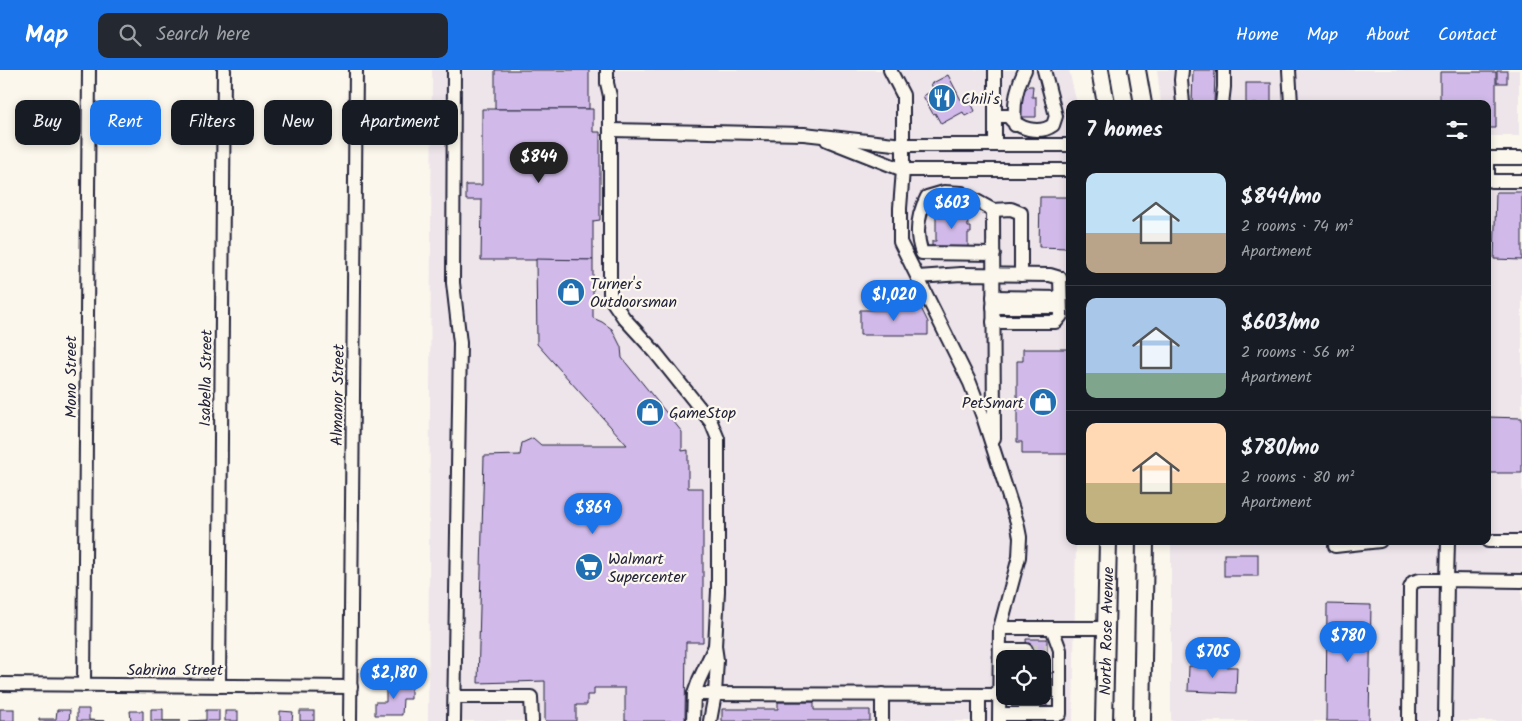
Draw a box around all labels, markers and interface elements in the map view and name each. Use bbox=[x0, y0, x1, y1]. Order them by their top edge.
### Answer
search box bbox=[98, 13, 448, 58]
text: Map bbox=[25, 16, 68, 55]
text: Search here bbox=[156, 20, 250, 50]
icon: search bbox=[116, 21, 144, 49]
text: Home bbox=[1236, 21, 1279, 50]
text: Map bbox=[1307, 21, 1338, 50]
text: About bbox=[1366, 21, 1410, 50]
text: Contact bbox=[1438, 21, 1497, 50]
restaurant icon: Chili's bbox=[927, 83, 957, 113]
place label: Chili's bbox=[961, 87, 1000, 112]
chip: Buy bbox=[15, 100, 80, 145]
chip: Rent bbox=[90, 100, 161, 145]
chip: Filters bbox=[171, 100, 254, 145]
chip: New bbox=[264, 100, 332, 145]
chip: Apartment bbox=[342, 100, 458, 145]
text: 7 homes bbox=[1086, 114, 1163, 147]
icon: filters bbox=[1443, 116, 1471, 144]
pin: $844 bbox=[509, 142, 569, 184]
text: $844 bbox=[521, 145, 557, 170]
text: $844/mo bbox=[1241, 181, 1321, 214]
pin: $603 bbox=[922, 188, 982, 230]
text: $603 bbox=[934, 191, 970, 216]
icon: home bbox=[1126, 193, 1186, 253]
text: 2 rooms · 74 m² bbox=[1241, 214, 1353, 239]
text: Apartment bbox=[1241, 239, 1312, 264]
place label: Turner's Outdoorsman bbox=[590, 272, 677, 315]
shop icon: Turner's Outdoorsman bbox=[556, 277, 586, 307]
pin: $1,020 bbox=[853, 280, 935, 322]
text: $1,020 bbox=[872, 283, 916, 308]
text: $603/mo bbox=[1241, 307, 1320, 340]
icon: home bbox=[1126, 318, 1186, 378]
street label: Isabella Street bbox=[193, 328, 220, 427]
street label: Mono Street bbox=[59, 335, 84, 418]
text: 2 rooms · 56 m² bbox=[1241, 340, 1354, 365]
street label: Almanor Street bbox=[325, 343, 352, 446]
text: Apartment bbox=[1241, 365, 1312, 390]
shop icon: PetSmart bbox=[1028, 387, 1058, 417]
place label: PetSmart bbox=[962, 391, 1025, 416]
shop icon: GameStop bbox=[635, 397, 665, 427]
place label: GameStop bbox=[669, 401, 736, 426]
text: $780/mo bbox=[1241, 432, 1319, 465]
icon: home bbox=[1126, 443, 1186, 503]
text: 2 rooms · 80 m² bbox=[1241, 465, 1354, 490]
text: Apartment bbox=[1241, 490, 1312, 515]
pin: $869 bbox=[563, 492, 623, 535]
text: $869 bbox=[575, 496, 611, 521]
place label: Walmart Supercenter bbox=[608, 547, 688, 590]
supermarket icon: Walmart Supercenter bbox=[574, 552, 604, 582]
street label: North Rose Avenue bbox=[1094, 566, 1121, 696]
pin: $780 bbox=[1318, 620, 1378, 663]
text: $780 bbox=[1331, 624, 1365, 649]
pin: $705 bbox=[1183, 636, 1243, 679]
text: $705 bbox=[1196, 640, 1230, 665]
map controls bbox=[996, 650, 1051, 705]
button: locate bbox=[996, 650, 1051, 705]
street label: Sabrina Street bbox=[127, 658, 224, 683]
pin: $2,180 bbox=[353, 658, 435, 700]
text: $2,180 bbox=[371, 661, 417, 686]

